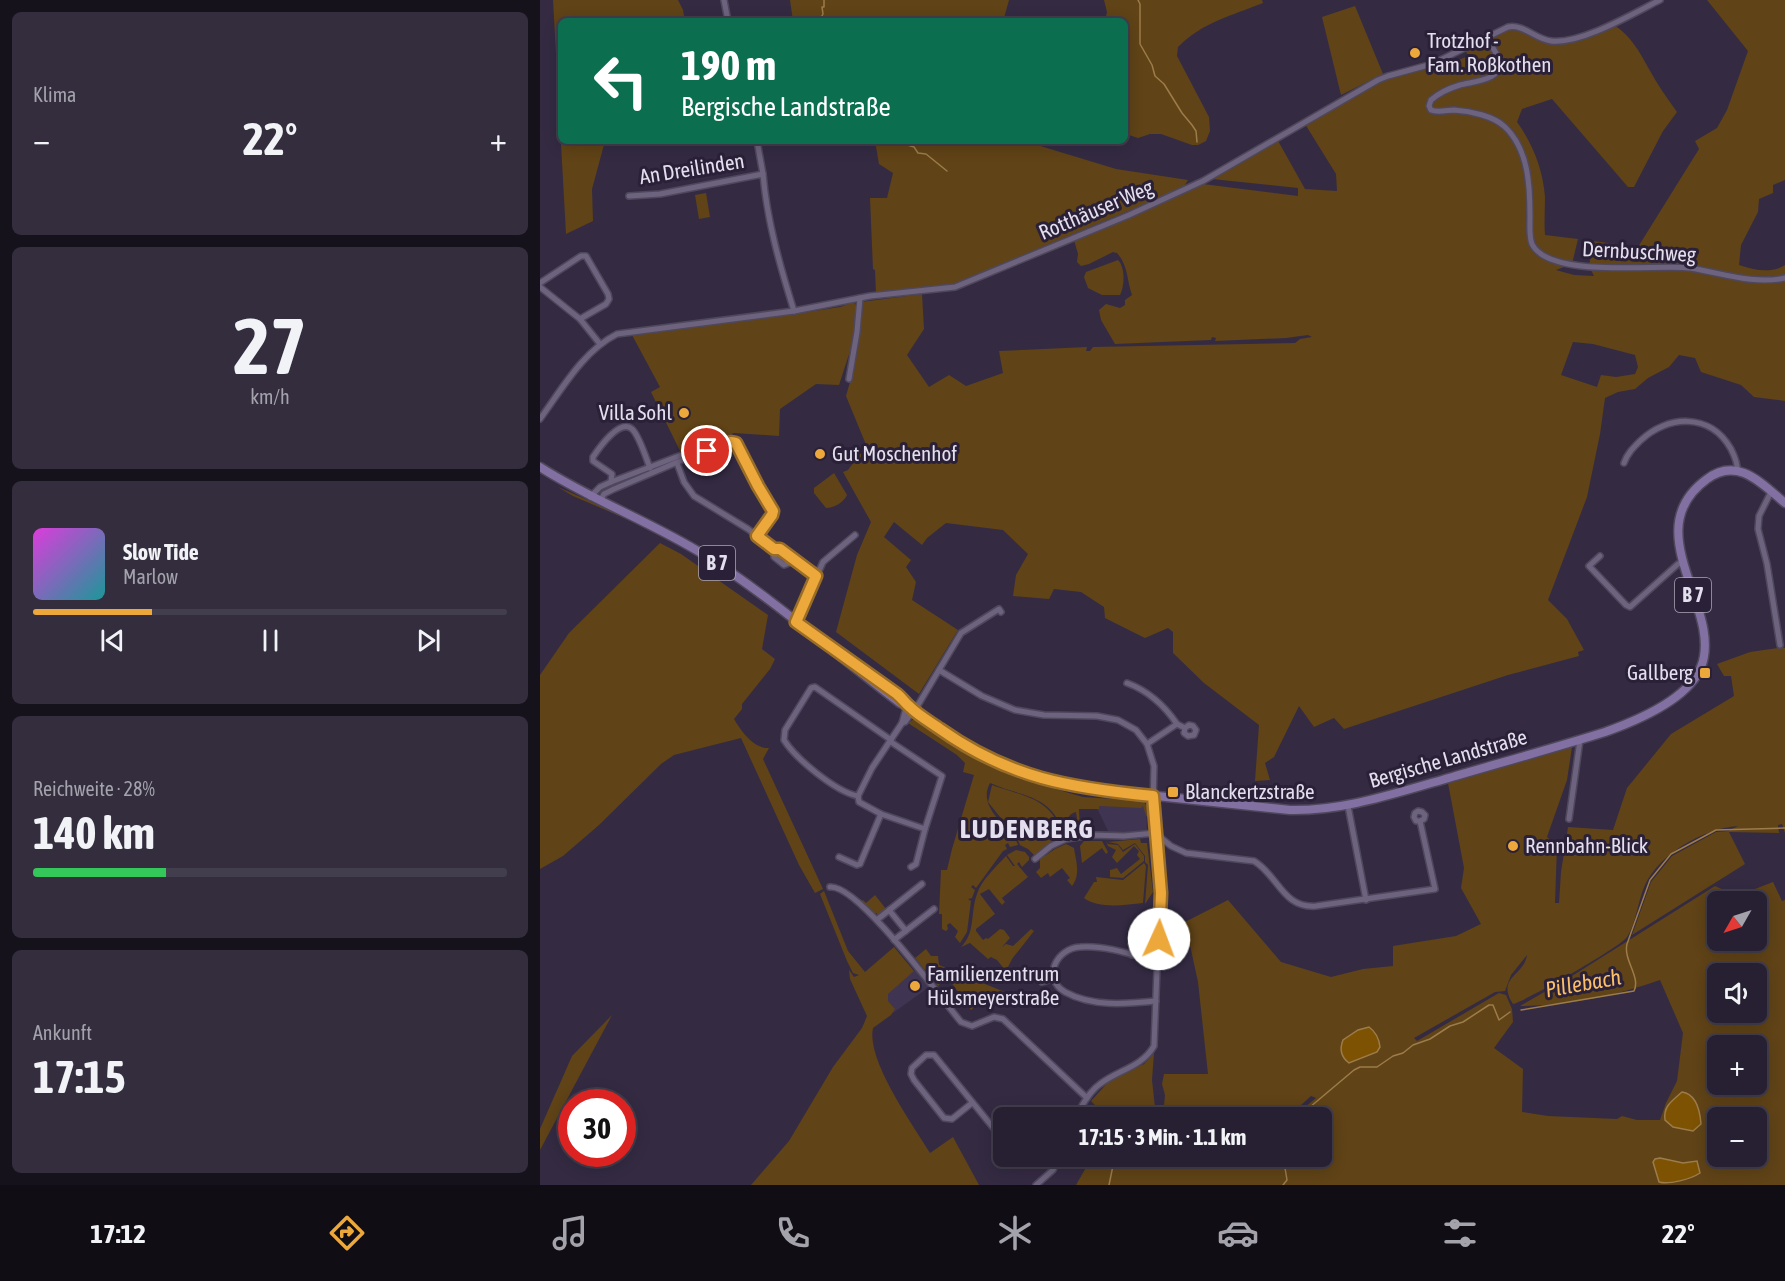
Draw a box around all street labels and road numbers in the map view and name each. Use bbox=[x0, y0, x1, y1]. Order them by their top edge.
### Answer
street label: An Dreilinden bbox=[638, 148, 746, 188]
street label: Rotthäuser Weg bbox=[1035, 174, 1156, 244]
street label: Dernbuschweg bbox=[1581, 236, 1697, 266]
road number: B 7 bbox=[699, 546, 735, 580]
road number: B 7 bbox=[1675, 578, 1711, 612]
street label: Bergische Landstraße bbox=[1366, 724, 1529, 792]

